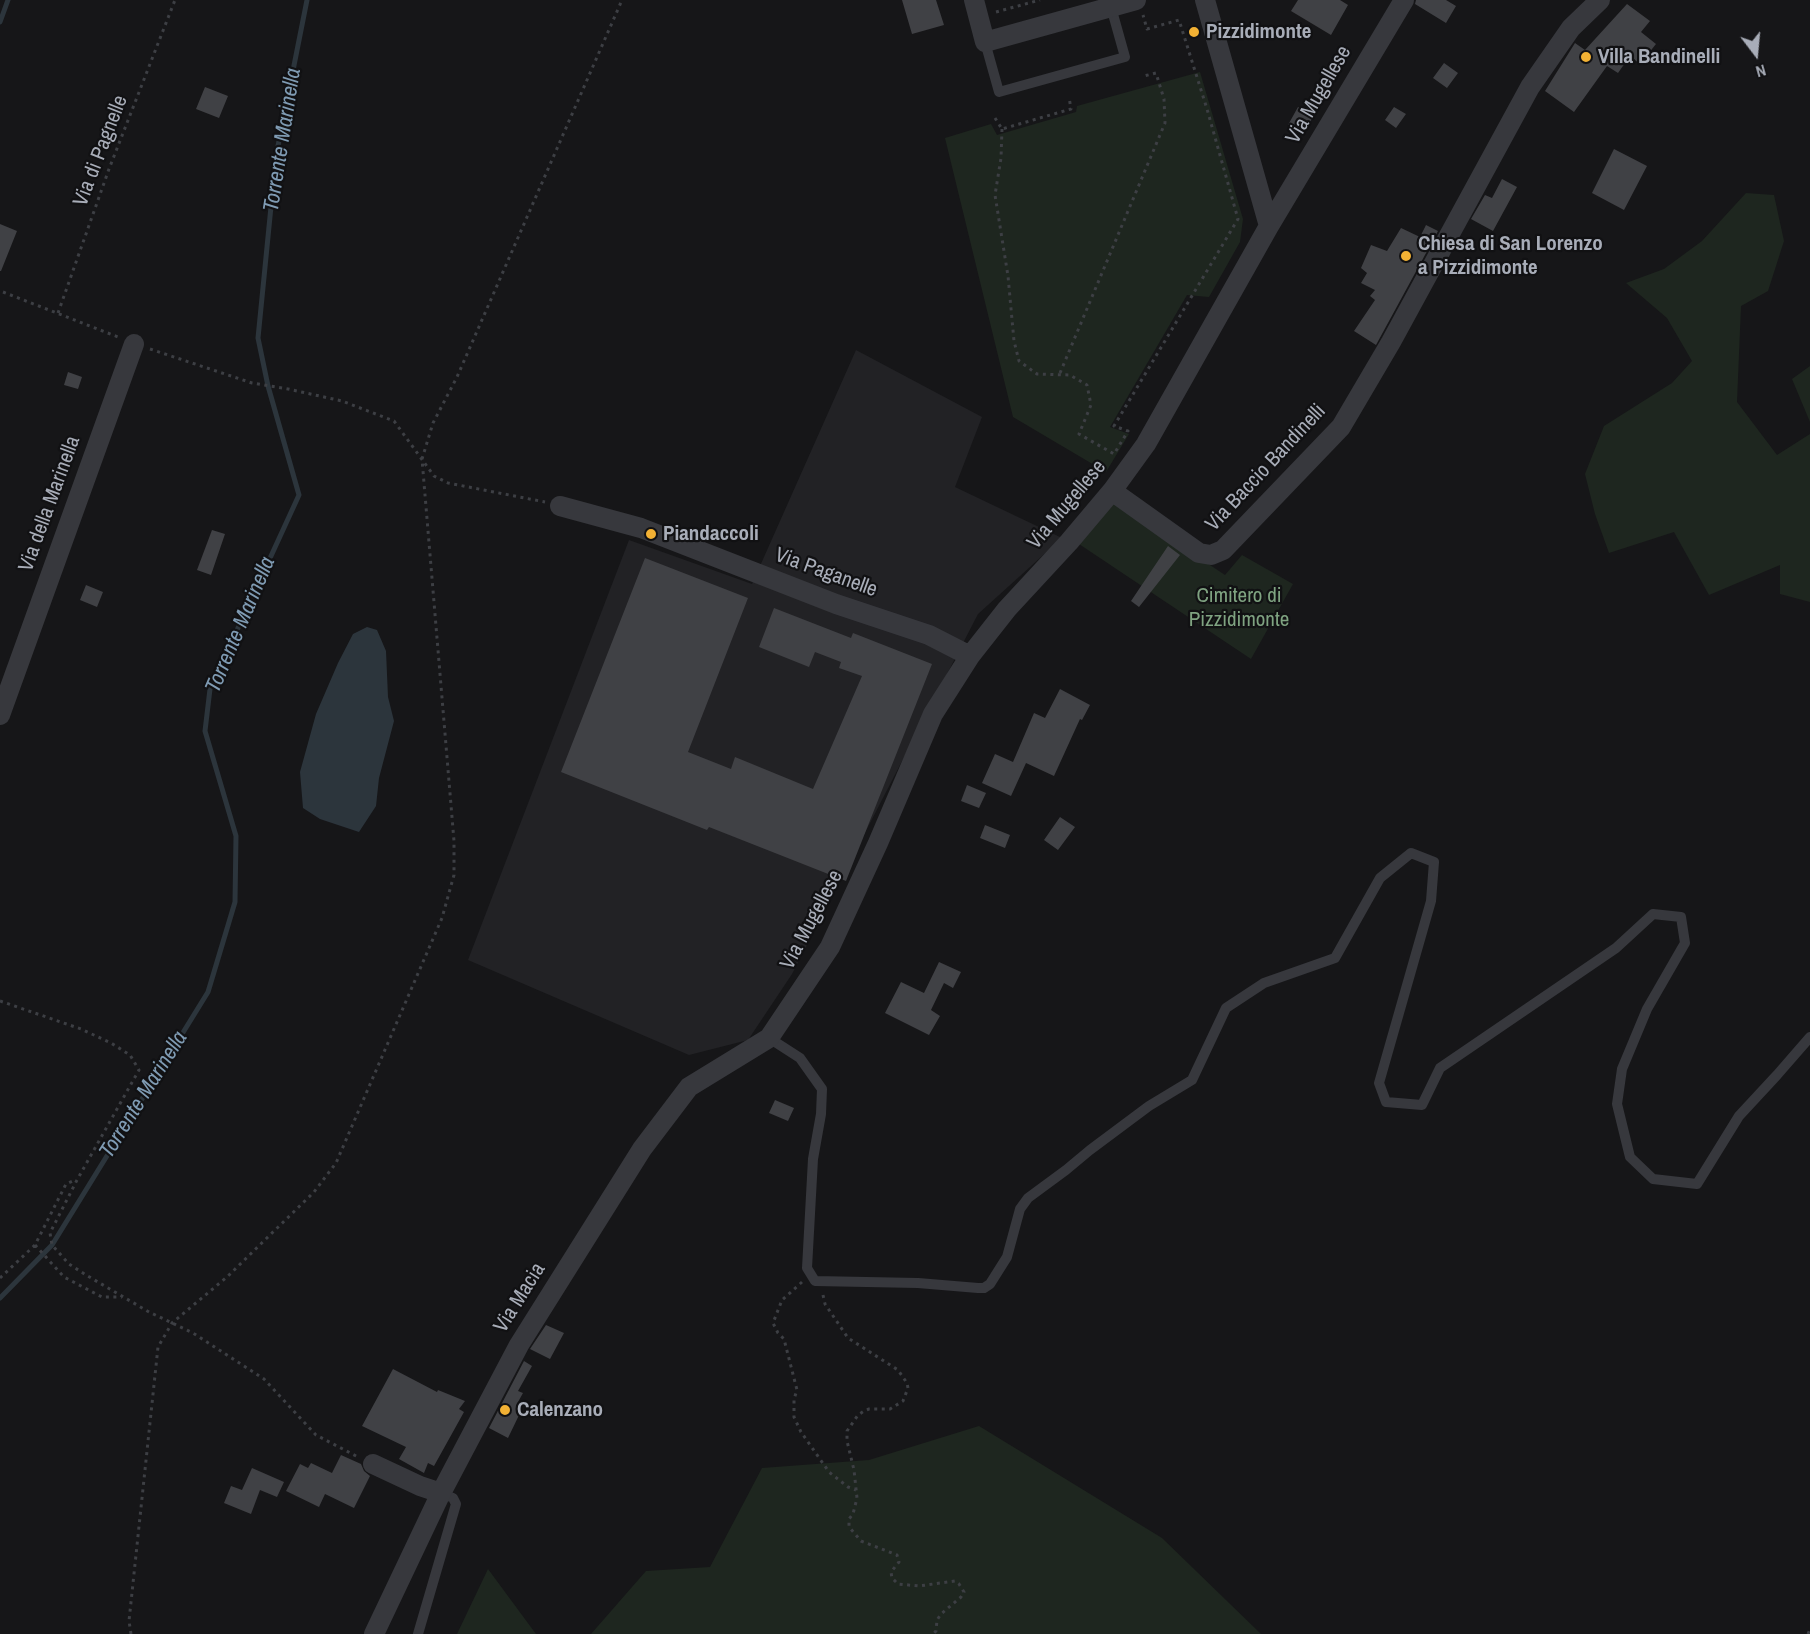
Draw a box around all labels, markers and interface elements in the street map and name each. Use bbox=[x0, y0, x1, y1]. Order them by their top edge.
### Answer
place label: Pizzidimonte bbox=[1206, 19, 1311, 45]
north arrow bbox=[1726, 24, 1786, 84]
marker: Pizzidimonte bbox=[1187, 25, 1201, 39]
street label: Via Mugellese bbox=[1281, 42, 1357, 148]
place label: Villa Bandinelli bbox=[1598, 44, 1720, 70]
marker: Villa Bandinelli bbox=[1579, 50, 1593, 64]
text: N bbox=[1753, 59, 1769, 83]
water label: Torrente Marinella bbox=[259, 66, 307, 214]
street label: Via di Pagnelle bbox=[68, 92, 134, 210]
place label: Chiesa di San Lorenzo a Pizzidimonte bbox=[1418, 231, 1603, 281]
marker: Chiesa di San Lorenzo a Pizzidimonte bbox=[1399, 249, 1413, 263]
street label: Via Baccio Bandinelli bbox=[1201, 399, 1331, 537]
street label: Via della Marinella bbox=[14, 433, 86, 575]
street label: Via Mugellese bbox=[1022, 455, 1112, 555]
place label: Piandaccoli bbox=[663, 521, 759, 547]
marker: Piandaccoli bbox=[644, 527, 658, 541]
street label: Via Paganelle bbox=[771, 543, 881, 603]
water label: Torrente Marinella bbox=[201, 553, 281, 697]
park label: Cimitero di Pizzidimonte bbox=[1189, 583, 1289, 633]
street label: Via Mugellese bbox=[775, 866, 849, 974]
water label: Torrente Marinella bbox=[94, 1027, 194, 1163]
street label: Via Macia bbox=[489, 1259, 551, 1337]
place label: Calenzano bbox=[517, 1397, 603, 1423]
marker: Calenzano bbox=[498, 1403, 512, 1417]

